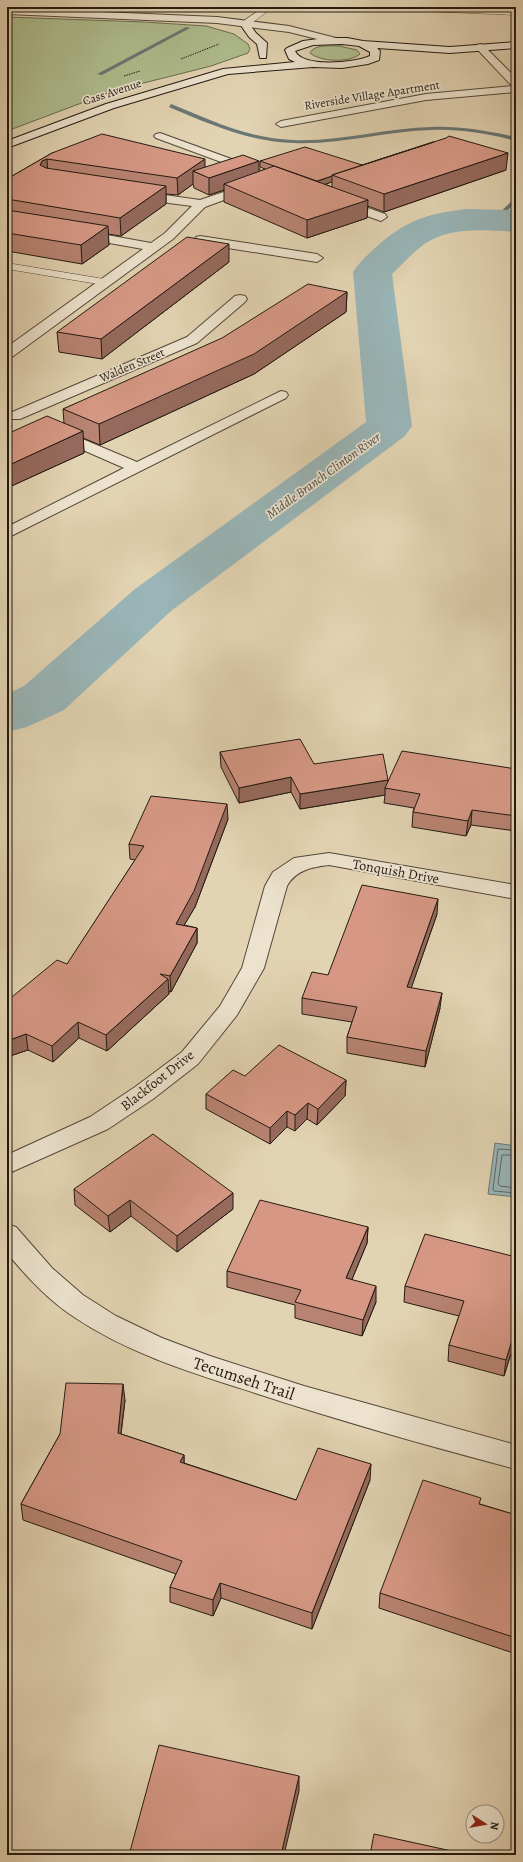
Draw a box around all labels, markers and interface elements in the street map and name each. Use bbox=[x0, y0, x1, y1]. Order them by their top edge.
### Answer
street label: Cass Avenue bbox=[81, 75, 143, 109]
street label: Riverside Village Apartment bbox=[303, 76, 441, 114]
street label: Walden Street bbox=[96, 344, 167, 386]
water label: Middle Branch Clinton River bbox=[263, 428, 384, 523]
street label: Tonquish Drive bbox=[351, 855, 441, 888]
street label: Blackfoot Drive bbox=[117, 1046, 198, 1115]
street label: Tecumseh Trail bbox=[190, 1351, 297, 1406]
north arrow bbox=[465, 1804, 505, 1844]
text: N bbox=[486, 1820, 502, 1831]

